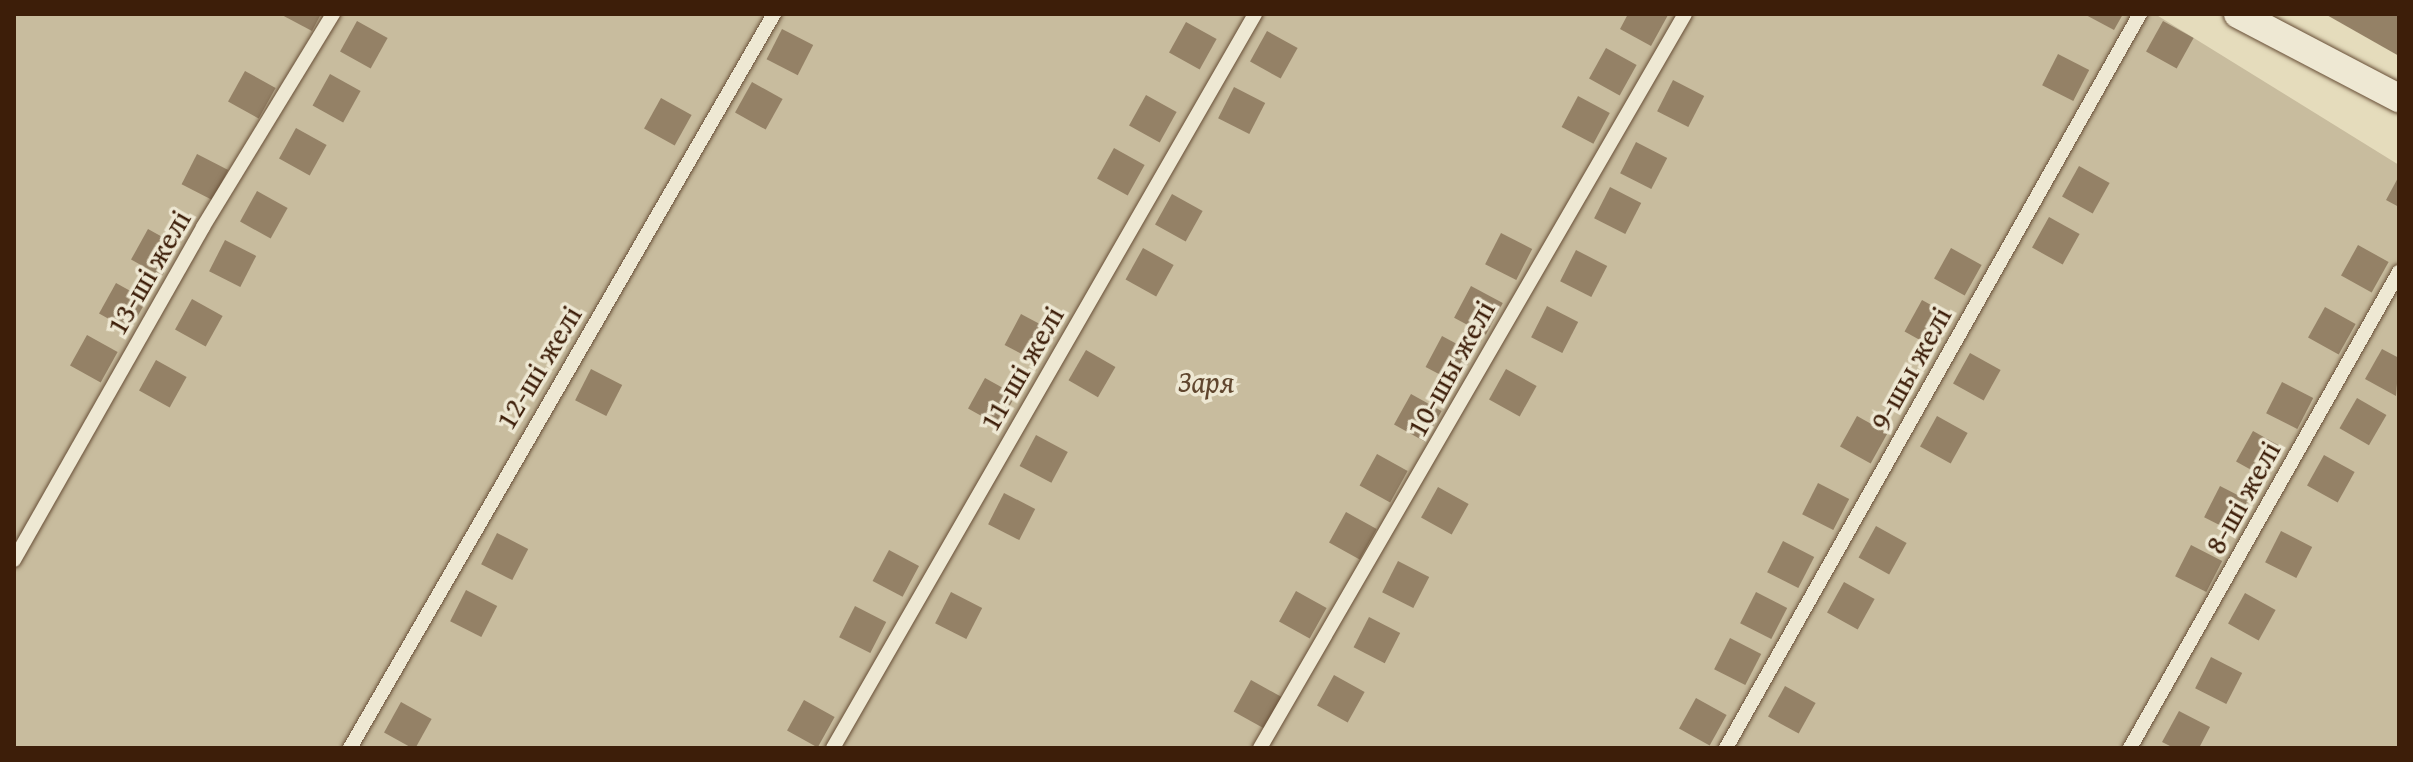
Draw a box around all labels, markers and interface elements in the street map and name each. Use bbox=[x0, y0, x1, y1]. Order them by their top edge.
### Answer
street label: 13-ші желі bbox=[98, 203, 198, 341]
street label: 10-шы желі bbox=[1398, 293, 1502, 443]
street label: 12-ші желі bbox=[487, 299, 589, 435]
street label: 11-ші желі bbox=[971, 299, 1071, 437]
street label: 9-шы желі bbox=[1861, 300, 1959, 436]
park label: Заря bbox=[1178, 363, 1234, 399]
street label: 8-ші желі bbox=[2196, 434, 2288, 560]

